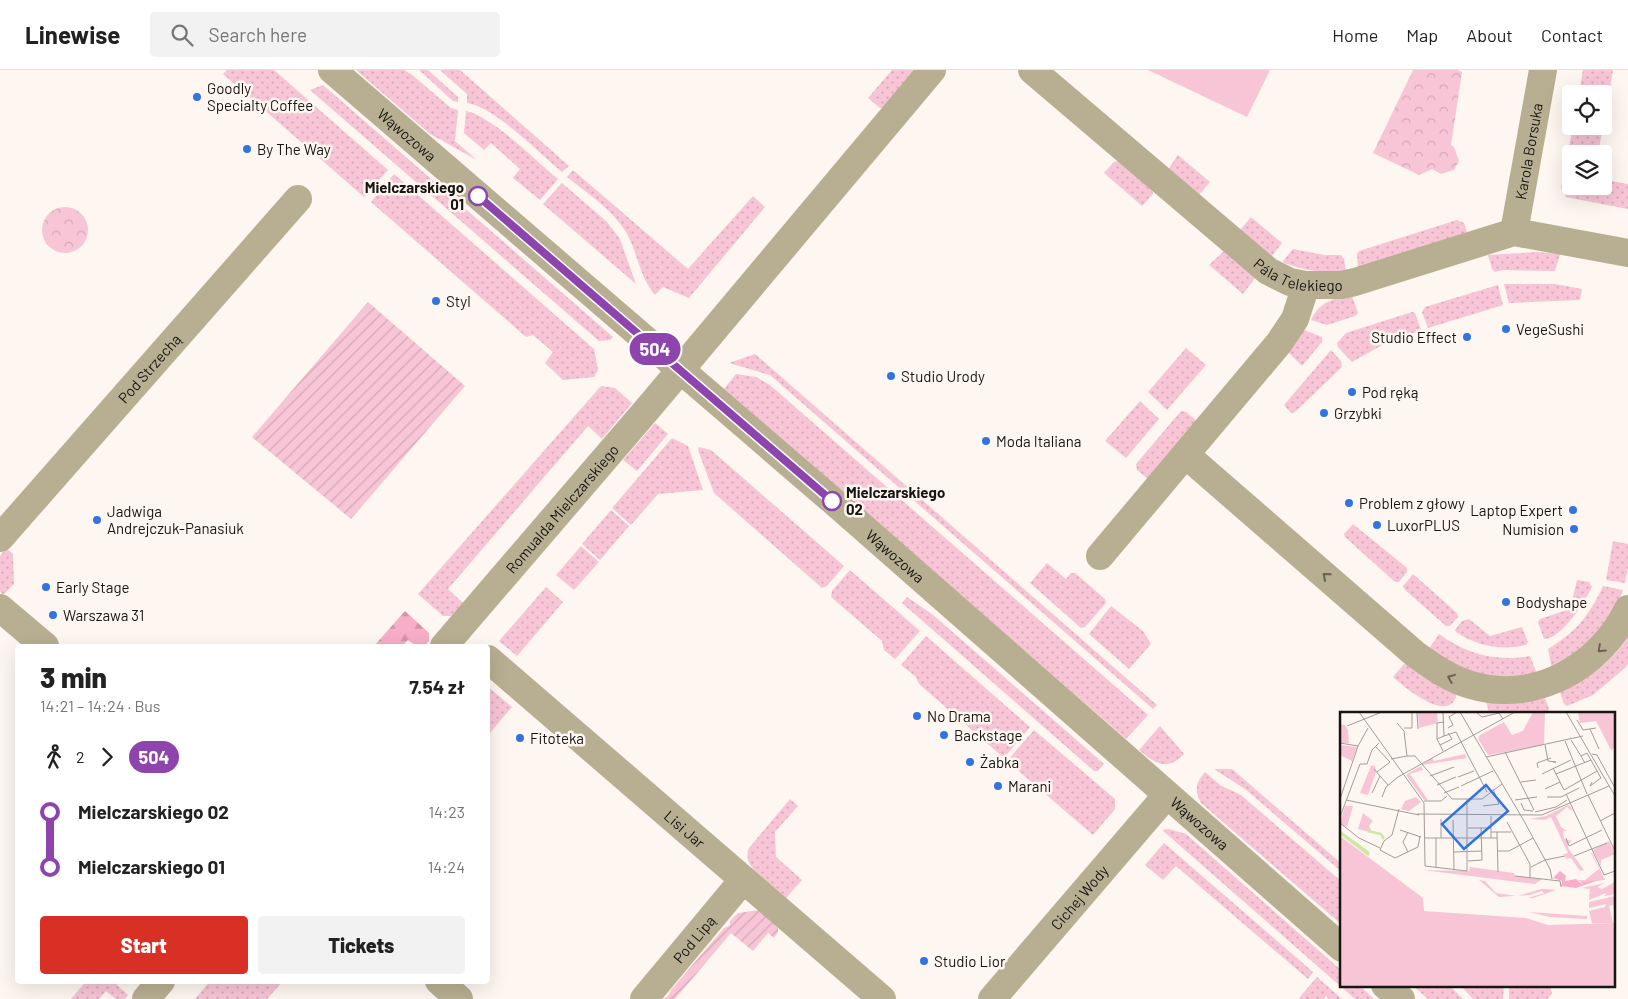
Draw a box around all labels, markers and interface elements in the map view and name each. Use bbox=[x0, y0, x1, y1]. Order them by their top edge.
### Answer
search box bbox=[150, 12, 500, 57]
text: Linewise bbox=[25, 20, 120, 49]
icon: search bbox=[168, 21, 196, 49]
text: Search here bbox=[208, 23, 307, 46]
text: Home bbox=[1332, 24, 1378, 46]
text: Map bbox=[1406, 24, 1438, 46]
text: About bbox=[1466, 24, 1513, 46]
text: Contact bbox=[1541, 24, 1603, 46]
place label: Goodly Specialty Coffee bbox=[207, 79, 313, 114]
map controls bbox=[1562, 85, 1612, 195]
button: locate bbox=[1562, 85, 1612, 135]
marker: Goodly Specialty Coffee bbox=[191, 91, 203, 103]
street label: Karola Borsuka bbox=[1511, 102, 1546, 201]
street label: Wąwozowa bbox=[374, 104, 440, 165]
place label: By The Way bbox=[257, 140, 331, 158]
marker: By The Way bbox=[241, 143, 253, 155]
button: layers bbox=[1562, 145, 1612, 195]
place label: Mielczarskiego 01 bbox=[365, 178, 464, 213]
marker: Mielczarskiego 01 bbox=[468, 186, 488, 206]
street label: Pála Telekiego bbox=[1250, 254, 1343, 294]
place label: Styl bbox=[446, 292, 471, 310]
marker: Styl bbox=[430, 295, 442, 307]
place label: VegeSushi bbox=[1516, 320, 1584, 338]
marker: VegeSushi bbox=[1500, 323, 1512, 335]
place label: Studio Effect bbox=[1371, 328, 1457, 346]
street label: Pod Strzechą bbox=[114, 330, 184, 407]
marker: Studio Effect bbox=[1461, 331, 1473, 343]
line badge: 504 bbox=[626, 333, 684, 365]
text: 504 bbox=[640, 338, 670, 360]
place label: Studio Urody bbox=[901, 367, 985, 385]
marker: Studio Urody bbox=[885, 370, 897, 382]
place label: Pod ręką bbox=[1362, 383, 1418, 401]
marker: Pod ręką bbox=[1346, 386, 1358, 398]
place label: Grzybki bbox=[1334, 404, 1382, 422]
marker: Grzybki bbox=[1318, 407, 1330, 419]
place label: Moda Italiana bbox=[996, 432, 1081, 450]
marker: Moda Italiana bbox=[980, 435, 992, 447]
street label: Romualda Mielczarskiego bbox=[502, 440, 622, 577]
place label: Mielczarskiego 02 bbox=[846, 483, 945, 518]
marker: Mielczarskiego 02 bbox=[822, 491, 842, 511]
place label: Problem z głowy bbox=[1359, 494, 1465, 512]
marker: Problem z głowy bbox=[1343, 497, 1355, 509]
place label: Laptop Expert bbox=[1470, 501, 1563, 519]
place label: Jadwiga Andrejczuk-Panasiuk bbox=[107, 502, 244, 537]
marker: Laptop Expert bbox=[1567, 504, 1579, 516]
marker: Jadwiga Andrejczuk-Panasiuk bbox=[91, 514, 103, 526]
place label: LuxorPLUS bbox=[1387, 516, 1460, 534]
marker: LuxorPLUS bbox=[1371, 519, 1383, 531]
place label: Numision bbox=[1502, 520, 1564, 538]
marker: Numision bbox=[1568, 523, 1580, 535]
street label: Wąwozowa bbox=[863, 525, 928, 586]
one-way arrow bbox=[1322, 573, 1331, 582]
place label: Early Stage bbox=[56, 578, 129, 596]
marker: Early Stage bbox=[40, 581, 52, 593]
place label: Bodyshape bbox=[1516, 593, 1587, 611]
marker: Bodyshape bbox=[1500, 596, 1512, 608]
place label: Warszawa 31 bbox=[63, 606, 144, 624]
marker: Warszawa 31 bbox=[47, 609, 59, 621]
one-way arrow bbox=[1597, 643, 1606, 652]
text: 3 min bbox=[40, 660, 107, 694]
one-way arrow bbox=[1448, 673, 1456, 683]
text: 7.54 zł bbox=[409, 675, 465, 698]
text: 14:21 – 14:24 · Bus bbox=[40, 696, 160, 715]
place label: No Drama bbox=[927, 707, 991, 725]
marker: No Drama bbox=[911, 710, 923, 722]
inset map bbox=[1340, 712, 1616, 986]
place label: Backstage bbox=[954, 726, 1023, 744]
place label: Fitoteka bbox=[530, 729, 584, 747]
marker: Backstage bbox=[938, 729, 950, 741]
marker: Fitoteka bbox=[514, 732, 526, 744]
icon: walk bbox=[40, 743, 68, 771]
icon: forward bbox=[93, 743, 121, 771]
text: 504 bbox=[139, 746, 169, 768]
text: 2 bbox=[76, 747, 85, 766]
place label: Żabka bbox=[980, 753, 1019, 771]
marker: Żabka bbox=[964, 756, 976, 768]
place label: Marani bbox=[1008, 777, 1051, 795]
marker: Marani bbox=[992, 780, 1004, 792]
street label: Wąwozowa bbox=[1167, 793, 1233, 853]
text: Mielczarskiego 02 bbox=[78, 800, 229, 823]
text: 14:23 bbox=[428, 802, 465, 821]
street label: Lisi Jar bbox=[661, 806, 709, 852]
text: Mielczarskiego 01 bbox=[78, 855, 225, 878]
text: 14:24 bbox=[428, 857, 465, 876]
street label: Cichej Wody bbox=[1047, 861, 1112, 933]
street label: Pod Lipą bbox=[669, 912, 719, 966]
button: Start bbox=[40, 916, 248, 974]
button: Tickets bbox=[258, 916, 465, 974]
place label: Studio Lior bbox=[934, 952, 1006, 970]
marker: Studio Lior bbox=[918, 955, 930, 967]

